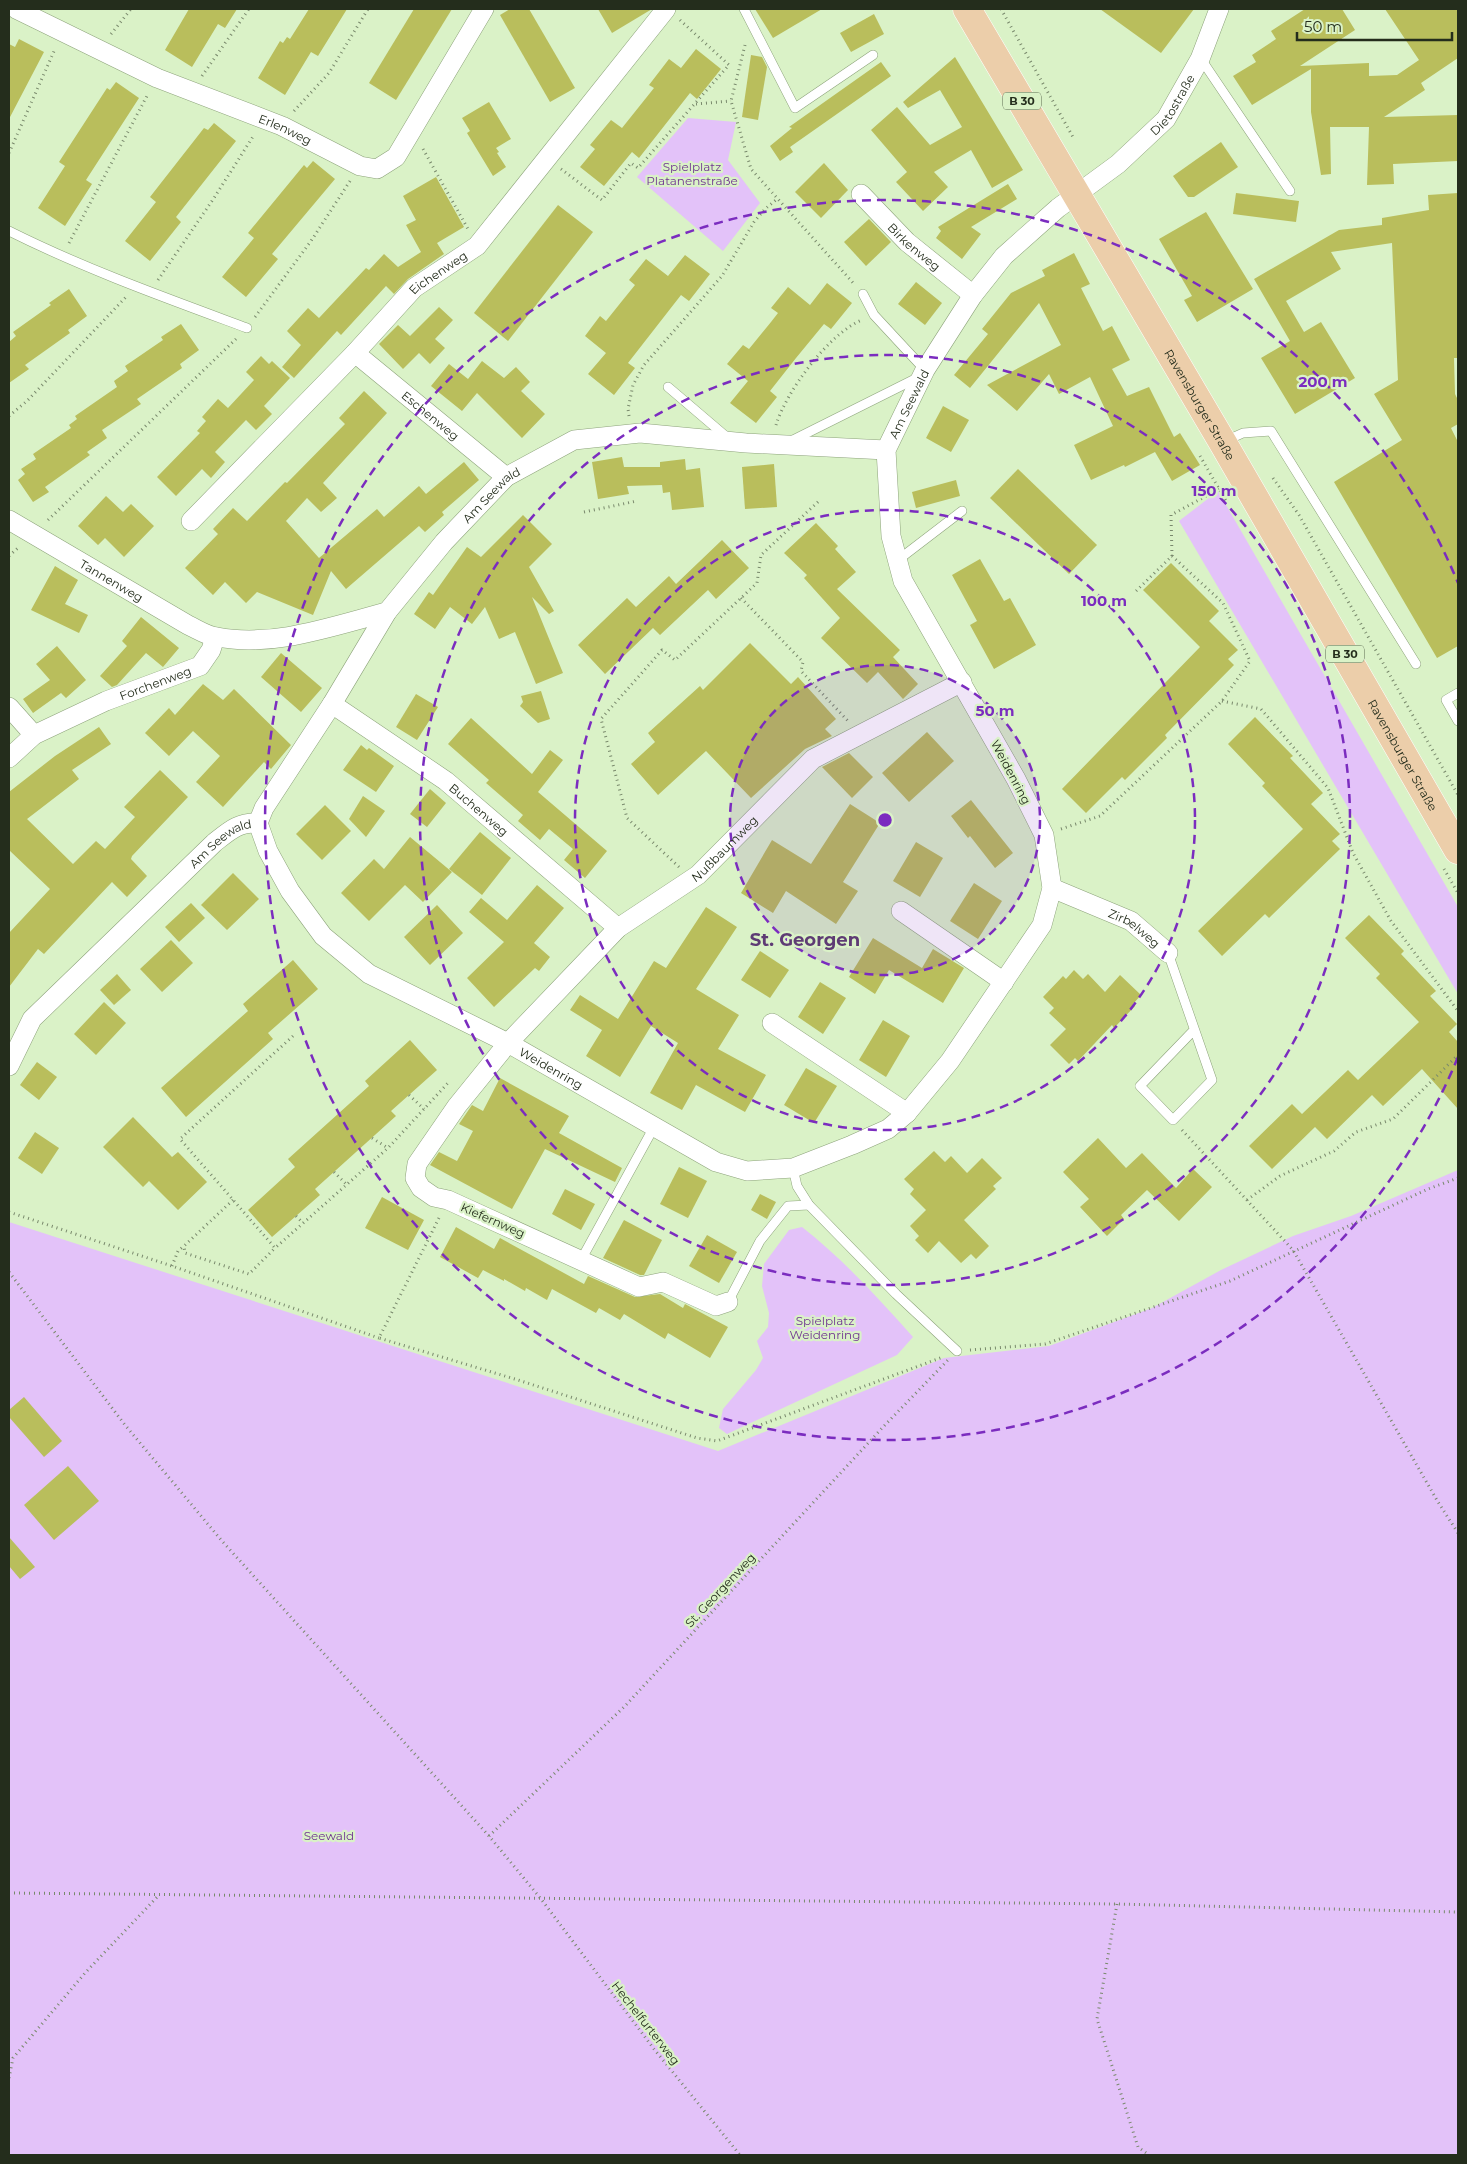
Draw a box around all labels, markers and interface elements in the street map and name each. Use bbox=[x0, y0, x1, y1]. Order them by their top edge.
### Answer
scale bar bbox=[1297, 10, 1452, 42]
text: 50 m bbox=[1304, 17, 1342, 36]
street label: Dietostraße bbox=[1146, 72, 1197, 138]
road number: B 30 bbox=[1003, 92, 1041, 110]
street label: Erlenweg bbox=[257, 110, 314, 148]
park label: Spielplatz Platanenstraße bbox=[646, 159, 738, 188]
street label: Birkenweg bbox=[885, 219, 944, 274]
street label: Eichenweg bbox=[405, 247, 470, 297]
street label: Ravensburger Straße bbox=[1162, 346, 1239, 463]
street label: Am Seewald bbox=[885, 367, 932, 441]
text: 200 m bbox=[1298, 372, 1348, 391]
street label: Eschenweg bbox=[399, 387, 462, 443]
street label: Am Seewald bbox=[459, 463, 523, 526]
text: 150 m bbox=[1192, 481, 1236, 500]
street label: Tannenweg bbox=[77, 556, 146, 605]
text: 100 m bbox=[1081, 591, 1127, 610]
road number: B 30 bbox=[1326, 646, 1364, 662]
street label: Forchenweg bbox=[117, 663, 193, 703]
street label: Ravensburger Straße bbox=[1365, 696, 1441, 813]
text: 50 m bbox=[975, 701, 1015, 720]
street label: Weidenring bbox=[988, 737, 1034, 807]
street label: Buchenweg bbox=[446, 780, 512, 839]
centre of rings bbox=[876, 811, 894, 829]
street label: Nußbaumweg bbox=[688, 812, 760, 885]
street label: Am Seewald bbox=[186, 815, 252, 871]
street label: Zirbelweg bbox=[1106, 905, 1164, 951]
district label: St. Georgen bbox=[750, 929, 860, 951]
street label: Weidenring bbox=[517, 1044, 586, 1092]
street label: Kiefernweg bbox=[459, 1199, 527, 1241]
park label: Spielplatz Weidenring bbox=[790, 1313, 860, 1342]
street label: St. Georgenweg bbox=[682, 1550, 758, 1630]
park label: Seewald bbox=[304, 1828, 354, 1843]
street label: Hechelfurterweg bbox=[609, 1978, 683, 2068]

